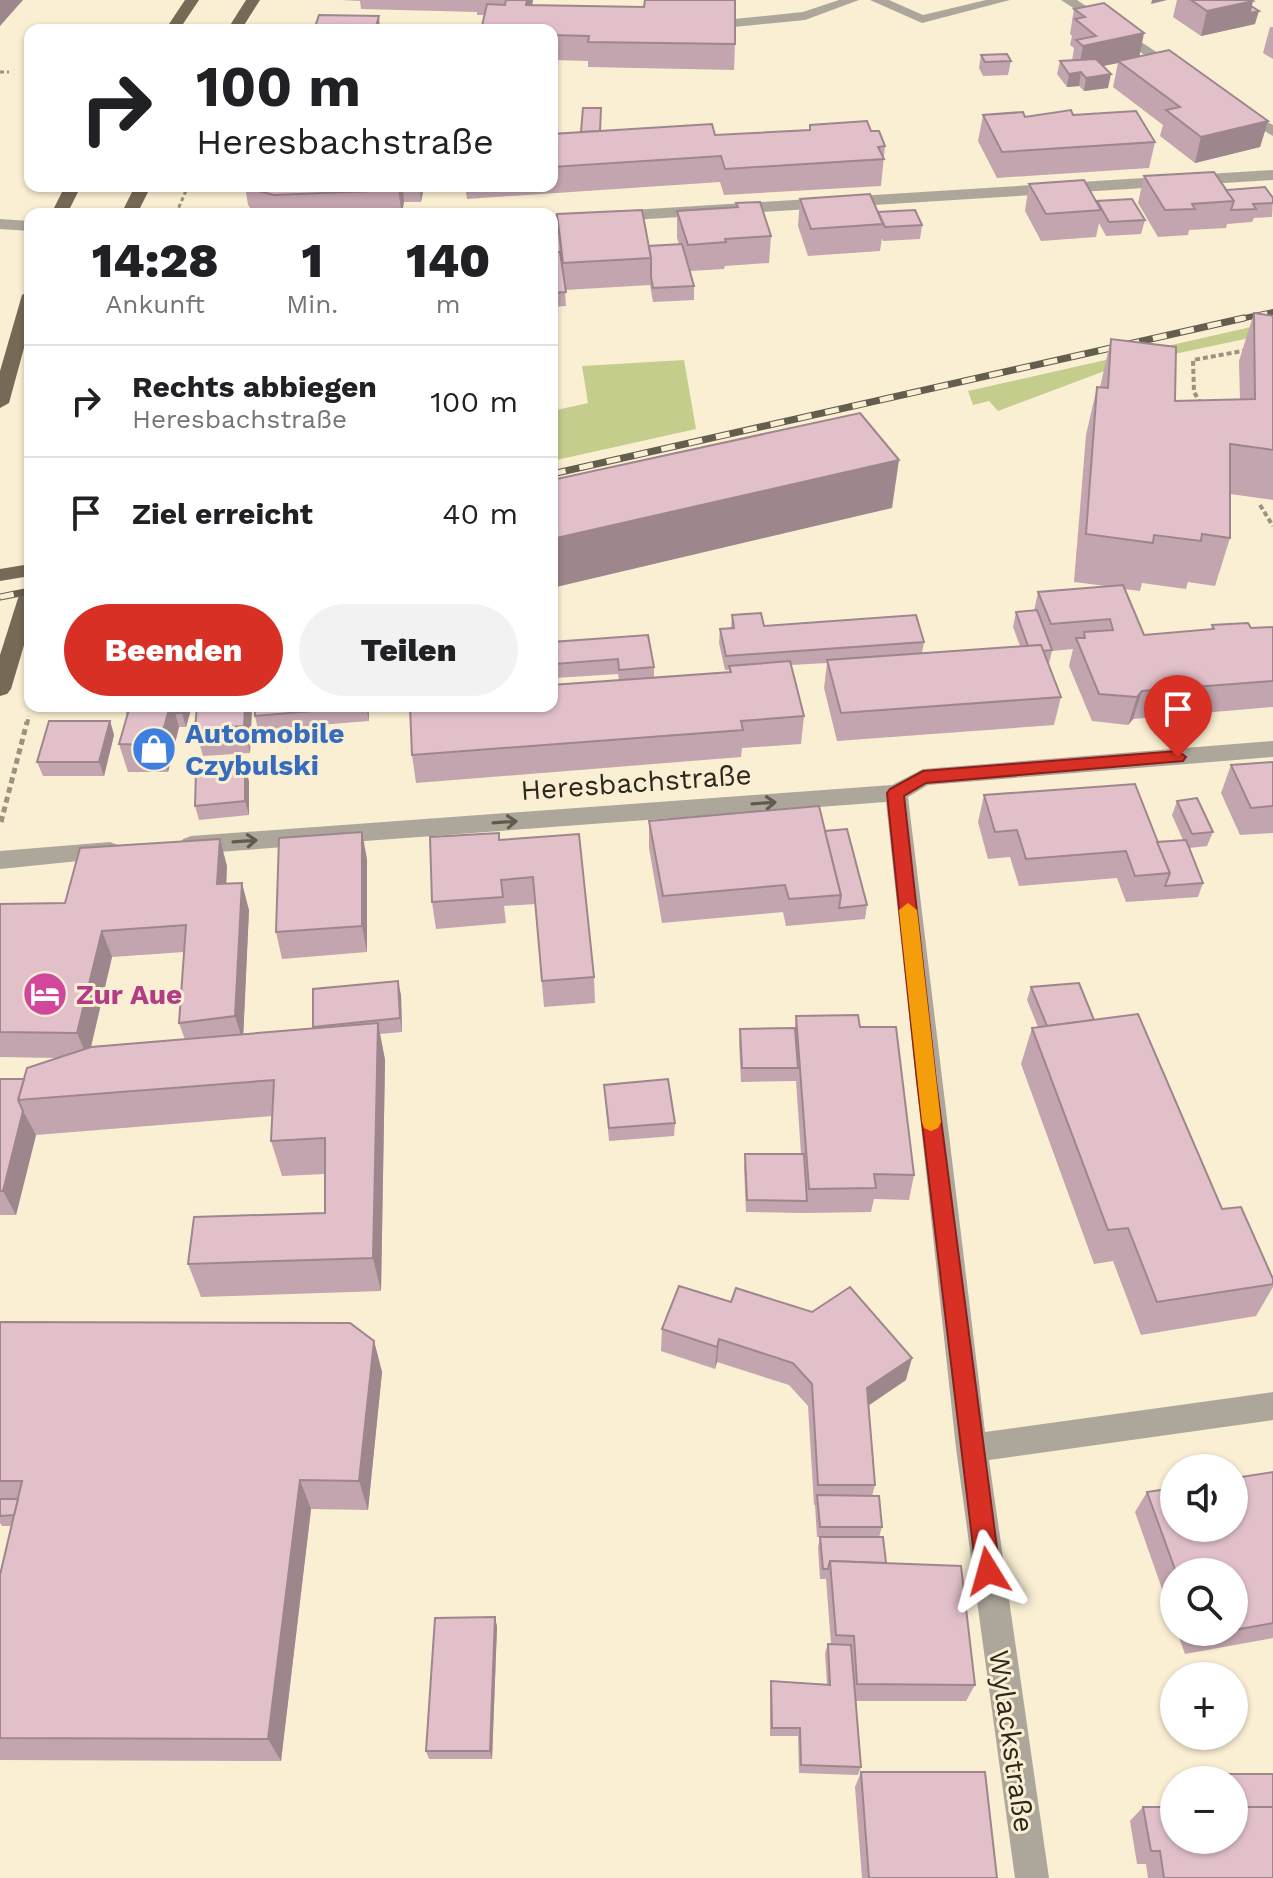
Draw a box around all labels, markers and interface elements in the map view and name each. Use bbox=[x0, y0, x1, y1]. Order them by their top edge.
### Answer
text: 100 m bbox=[196, 54, 361, 120]
icon: right bbox=[64, 56, 168, 160]
text: Heresbachstraße bbox=[196, 121, 494, 163]
text: 14:28 bbox=[92, 232, 218, 289]
text: 1 bbox=[302, 232, 323, 289]
text: 140 bbox=[406, 232, 490, 289]
text: Ankunft bbox=[105, 289, 205, 319]
text: Min. bbox=[286, 289, 338, 319]
text: m bbox=[436, 289, 461, 319]
text: Rechts abbiegen bbox=[132, 369, 377, 404]
icon: right bbox=[64, 379, 108, 423]
text: 100 m bbox=[430, 384, 518, 419]
text: Heresbachstraße bbox=[132, 404, 347, 434]
icon: arrive bbox=[64, 491, 108, 535]
text: Ziel erreicht bbox=[132, 496, 313, 531]
text: 40 m bbox=[442, 496, 518, 531]
button: Beenden bbox=[64, 604, 283, 696]
button: Teilen bbox=[299, 604, 518, 696]
pin bbox=[1144, 675, 1212, 757]
icon: arrive bbox=[1156, 687, 1200, 731]
place label: Automobile Czybulski bbox=[185, 717, 344, 782]
shop icon: Automobile Czybulski bbox=[130, 725, 178, 773]
street label: Heresbachstraße bbox=[519, 758, 753, 807]
one-way arrow bbox=[750, 795, 777, 810]
one-way arrow bbox=[491, 814, 518, 829]
one-way arrow bbox=[231, 833, 258, 848]
hotel icon: Zur Aue bbox=[21, 970, 69, 1018]
place label: Zur Aue bbox=[76, 978, 182, 1011]
map controls bbox=[1160, 1454, 1248, 1854]
button: sound bbox=[1160, 1454, 1248, 1542]
position arrow bbox=[946, 1529, 1030, 1613]
button: search bbox=[1160, 1558, 1248, 1646]
street label: Wylackstraße bbox=[982, 1648, 1041, 1834]
button: + bbox=[1160, 1662, 1248, 1750]
button: − bbox=[1160, 1766, 1248, 1854]

